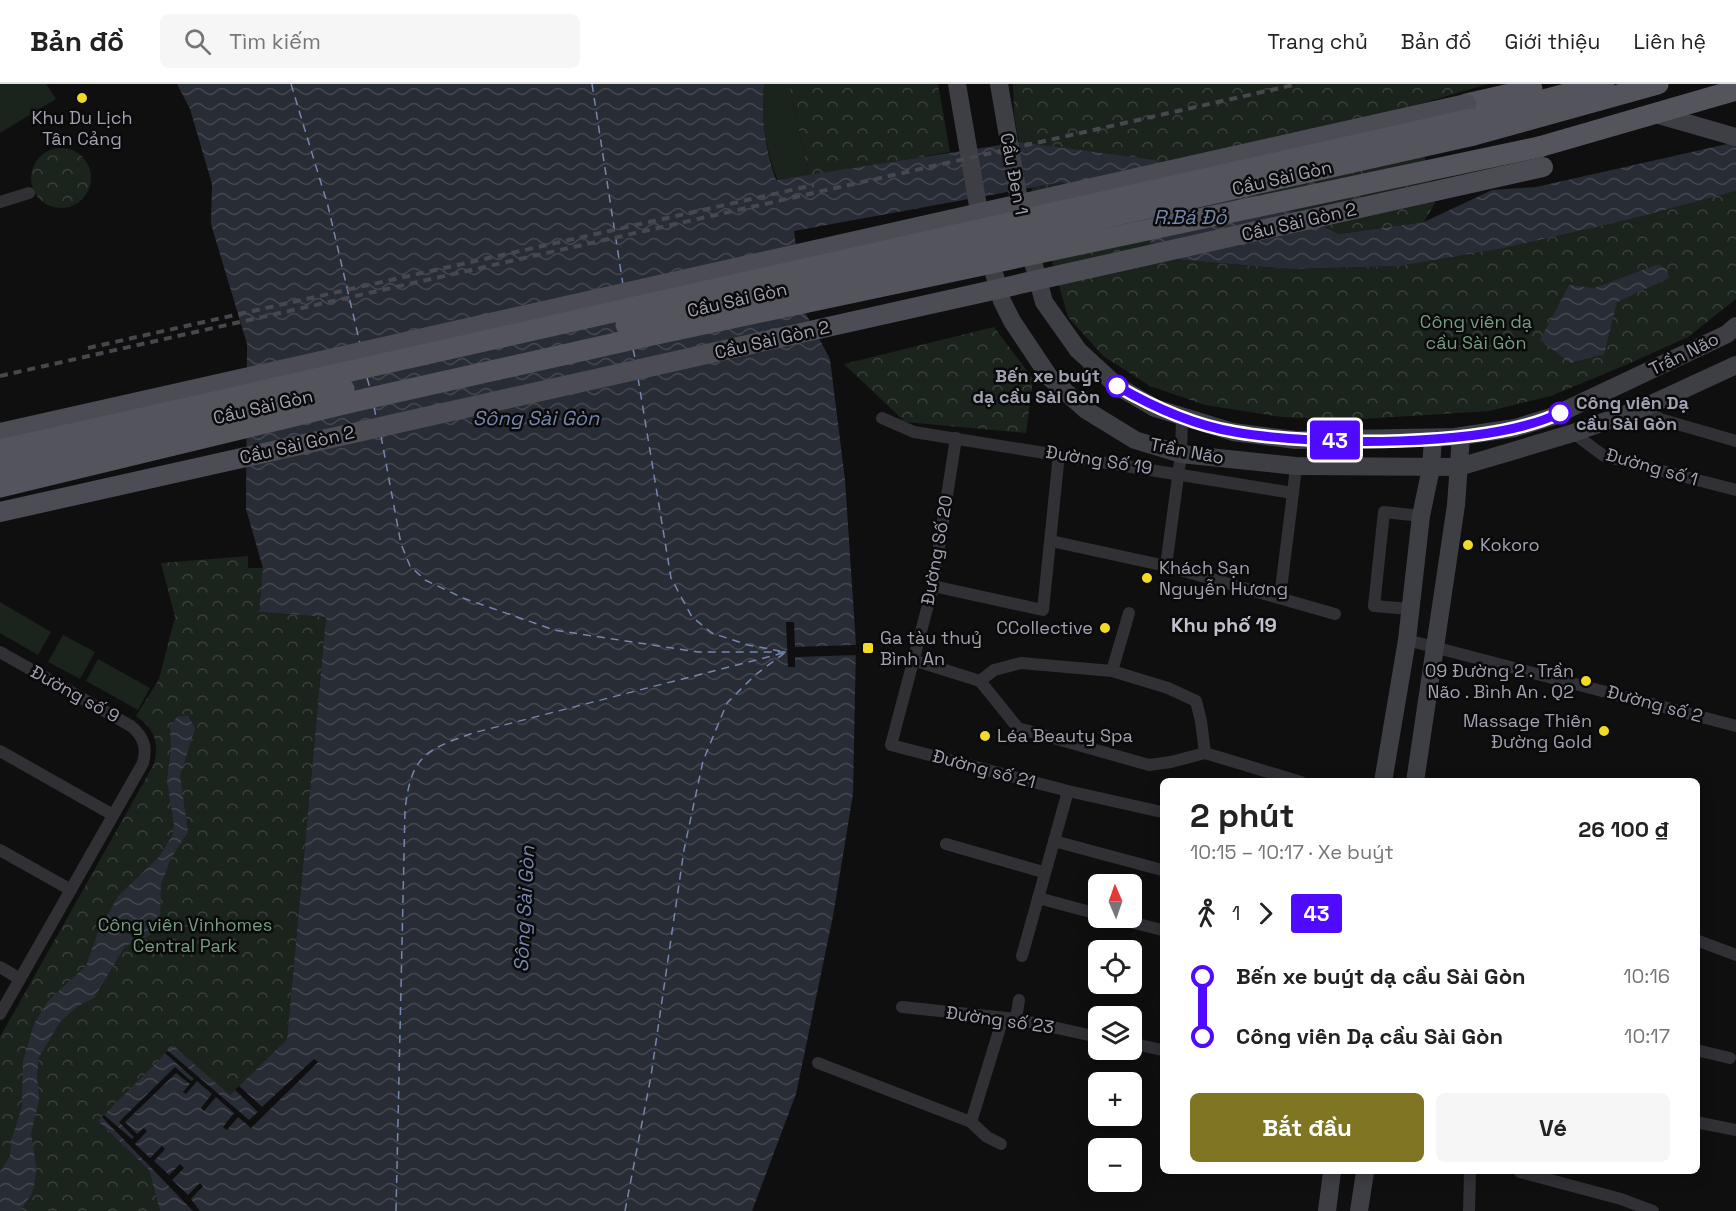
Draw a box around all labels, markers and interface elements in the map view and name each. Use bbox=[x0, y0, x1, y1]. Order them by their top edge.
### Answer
search box bbox=[160, 14, 580, 68]
text: Bản đồ bbox=[30, 23, 124, 59]
icon: search bbox=[181, 25, 214, 58]
text: Tìm kiếm bbox=[229, 27, 321, 55]
text: Trang chủ bbox=[1268, 28, 1368, 55]
text: Bản đồ bbox=[1401, 28, 1472, 55]
text: Giới thiệu bbox=[1505, 28, 1600, 55]
text: Liên hệ bbox=[1633, 28, 1706, 55]
marker: Khu Du Lịch Tân Cảng bbox=[75, 91, 89, 105]
place label: Khu Du Lịch Tân Cảng bbox=[31, 106, 133, 150]
street label: Cầu Đen 1 bbox=[995, 131, 1034, 217]
street label: Cầu Sài Gòn bbox=[1230, 155, 1334, 200]
street label: Cầu Sài Gòn 2 bbox=[1239, 197, 1359, 246]
water label: R.Bá Đỏ bbox=[1153, 204, 1227, 230]
street label: Cầu Sài Gòn bbox=[685, 277, 789, 322]
park label: Công viên dạ cầu Sài Gòn bbox=[1420, 310, 1532, 354]
street label: Cầu Sài Gòn 2 bbox=[712, 315, 832, 364]
street label: Trần Não bbox=[1645, 327, 1722, 380]
place label: Bến xe buýt dạ cầu Sài Gòn bbox=[972, 364, 1100, 408]
marker: Bến xe buýt dạ cầu Sài Gòn bbox=[1106, 375, 1128, 397]
street label: Cầu Sài Gòn bbox=[211, 384, 315, 429]
place label: Công viên Dạ cầu Sài Gòn bbox=[1576, 391, 1689, 435]
marker: Công viên Dạ cầu Sài Gòn bbox=[1549, 402, 1571, 424]
water label: Sông Sài Gòn bbox=[473, 405, 600, 431]
street label: Cầu Sài Gòn 2 bbox=[237, 420, 357, 469]
line badge: 43 bbox=[1308, 420, 1362, 460]
text: 43 bbox=[1322, 427, 1348, 454]
street label: Trần Não bbox=[1148, 432, 1226, 469]
street label: Đường Số 19 bbox=[1044, 440, 1154, 479]
street label: Đường số 1 bbox=[1603, 442, 1701, 491]
street label: Đường Số 20 bbox=[916, 493, 957, 607]
place label: Kokoro bbox=[1480, 533, 1540, 556]
marker: Kokoro bbox=[1461, 538, 1475, 552]
place label: Khách Sạn Nguyễn Hương bbox=[1159, 556, 1288, 600]
marker: Khách Sạn Nguyễn Hương bbox=[1140, 571, 1154, 585]
district label: Khu phố 19 bbox=[1171, 612, 1277, 638]
place label: CCollective bbox=[996, 616, 1093, 639]
marker: CCollective bbox=[1098, 621, 1112, 635]
place label: Ga tàu thuỷ Bình An bbox=[880, 626, 982, 670]
marker: Ga tàu thuỷ Bình An bbox=[861, 641, 875, 655]
place label: 09 Đường 2 . Trần Não . Bình An . Q2 bbox=[1425, 659, 1574, 703]
street label: Đường số 9 bbox=[27, 660, 124, 727]
marker: 09 Đường 2 . Trần Não . Bình An . Q2 bbox=[1579, 674, 1593, 688]
street label: Đường số 2 bbox=[1605, 680, 1705, 727]
place label: Massage Thiên Đường Gold bbox=[1463, 709, 1592, 753]
place label: Léa Beauty Spa bbox=[997, 724, 1133, 747]
marker: Massage Thiên Đường Gold bbox=[1597, 724, 1611, 738]
marker: Léa Beauty Spa bbox=[978, 729, 992, 743]
street label: Đường số 21 bbox=[930, 744, 1038, 793]
text: 2 phút bbox=[1190, 795, 1294, 837]
text: 26 100 ₫ bbox=[1578, 815, 1670, 843]
text: 10:15 – 10:17 · Xe buýt bbox=[1190, 839, 1394, 865]
water label: Sông Sài Gòn bbox=[508, 844, 540, 973]
north arrow bbox=[1088, 874, 1142, 928]
map controls bbox=[1088, 874, 1142, 1192]
icon: walk bbox=[1190, 897, 1223, 930]
icon: forward bbox=[1249, 897, 1282, 930]
text: 1 bbox=[1232, 900, 1240, 926]
text: 43 bbox=[1303, 900, 1330, 927]
park label: Công viên Vinhomes Central Park bbox=[98, 913, 272, 957]
button: locate bbox=[1088, 940, 1142, 994]
text: Bến xe buýt dạ cầu Sài Gòn bbox=[1236, 962, 1526, 990]
text: 10:16 bbox=[1623, 963, 1670, 989]
street label: Đường số 23 bbox=[945, 1001, 1056, 1038]
button: layers bbox=[1088, 1006, 1142, 1060]
text: Công viên Dạ cầu Sài Gòn bbox=[1236, 1022, 1503, 1050]
text: 10:17 bbox=[1624, 1023, 1670, 1049]
button: + bbox=[1088, 1072, 1142, 1126]
button: Bắt đầu bbox=[1190, 1093, 1424, 1162]
button: Vé bbox=[1436, 1093, 1670, 1162]
button: − bbox=[1088, 1138, 1142, 1192]

